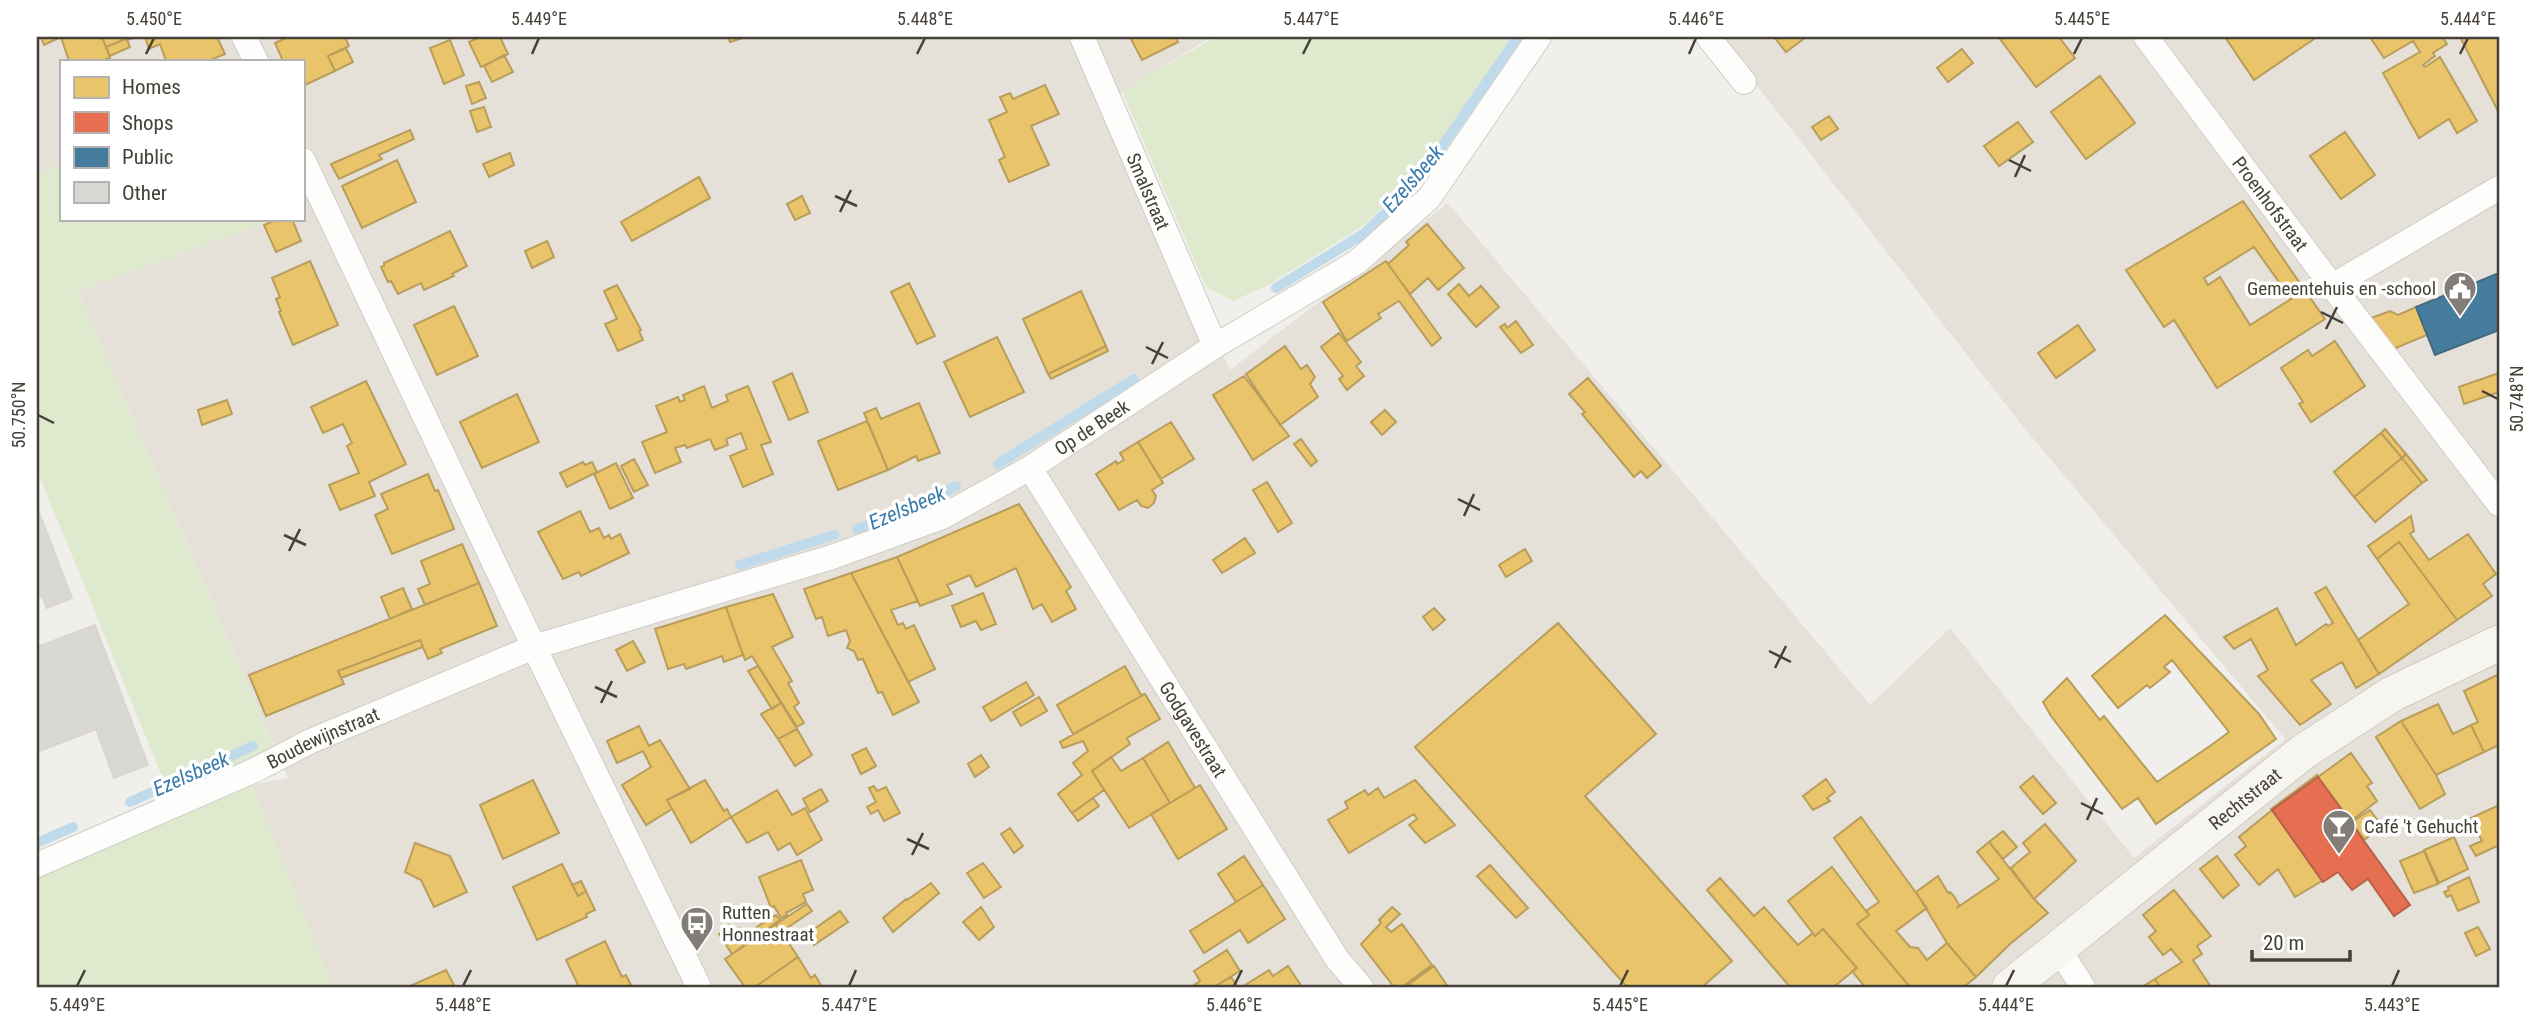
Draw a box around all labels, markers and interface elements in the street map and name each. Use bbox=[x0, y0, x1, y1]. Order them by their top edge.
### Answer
text: 5.450°E bbox=[126, 8, 182, 29]
text: 5.449°E bbox=[511, 8, 567, 29]
text: 5.448°E bbox=[897, 8, 953, 29]
text: 5.447°E bbox=[1283, 8, 1339, 29]
text: 5.446°E bbox=[1668, 8, 1724, 29]
text: 5.445°E bbox=[2054, 8, 2110, 29]
text: 5.444°E bbox=[2440, 8, 2496, 29]
legend bbox=[60, 60, 304, 220]
text: Homes bbox=[122, 75, 181, 99]
text: Shops bbox=[122, 111, 174, 135]
water label: Ezelsbeek bbox=[1377, 140, 1449, 217]
text: Public bbox=[122, 145, 174, 169]
street label: Smalstraat bbox=[1121, 150, 1175, 233]
street label: Proenhofstraat bbox=[2227, 152, 2313, 256]
text: Other bbox=[122, 181, 167, 205]
public building icon: Gemeentehuis en -school bbox=[2441, 269, 2479, 318]
place label: Gemeentehuis en -school bbox=[2247, 277, 2436, 300]
text: 50.748°N bbox=[2506, 365, 2527, 433]
text: 50.750°N bbox=[8, 381, 29, 449]
street label: Op de Beek bbox=[1050, 395, 1134, 461]
water label: Ezelsbeek bbox=[865, 481, 950, 535]
street label: Godgavestraat bbox=[1154, 677, 1232, 782]
street label: Boudewijnstraat bbox=[263, 703, 383, 774]
water label: Ezelsbeek bbox=[149, 746, 234, 801]
street label: Rechtstraat bbox=[2204, 763, 2286, 835]
bar icon: Café 't Gehucht bbox=[2320, 807, 2358, 856]
place label: Café 't Gehucht bbox=[2364, 815, 2478, 838]
place label: Rutten Honnestraat bbox=[722, 901, 814, 946]
bus stop icon: Rutten Honnestraat bbox=[678, 904, 716, 953]
scale bar bbox=[2252, 919, 2350, 963]
text: 20 m bbox=[2263, 931, 2304, 955]
text: 5.449°E bbox=[49, 994, 105, 1015]
text: 5.448°E bbox=[435, 994, 491, 1015]
text: 5.447°E bbox=[821, 994, 877, 1015]
text: 5.446°E bbox=[1206, 994, 1262, 1015]
text: 5.445°E bbox=[1592, 994, 1648, 1015]
text: 5.444°E bbox=[1978, 994, 2034, 1015]
text: 5.443°E bbox=[2364, 994, 2420, 1015]

